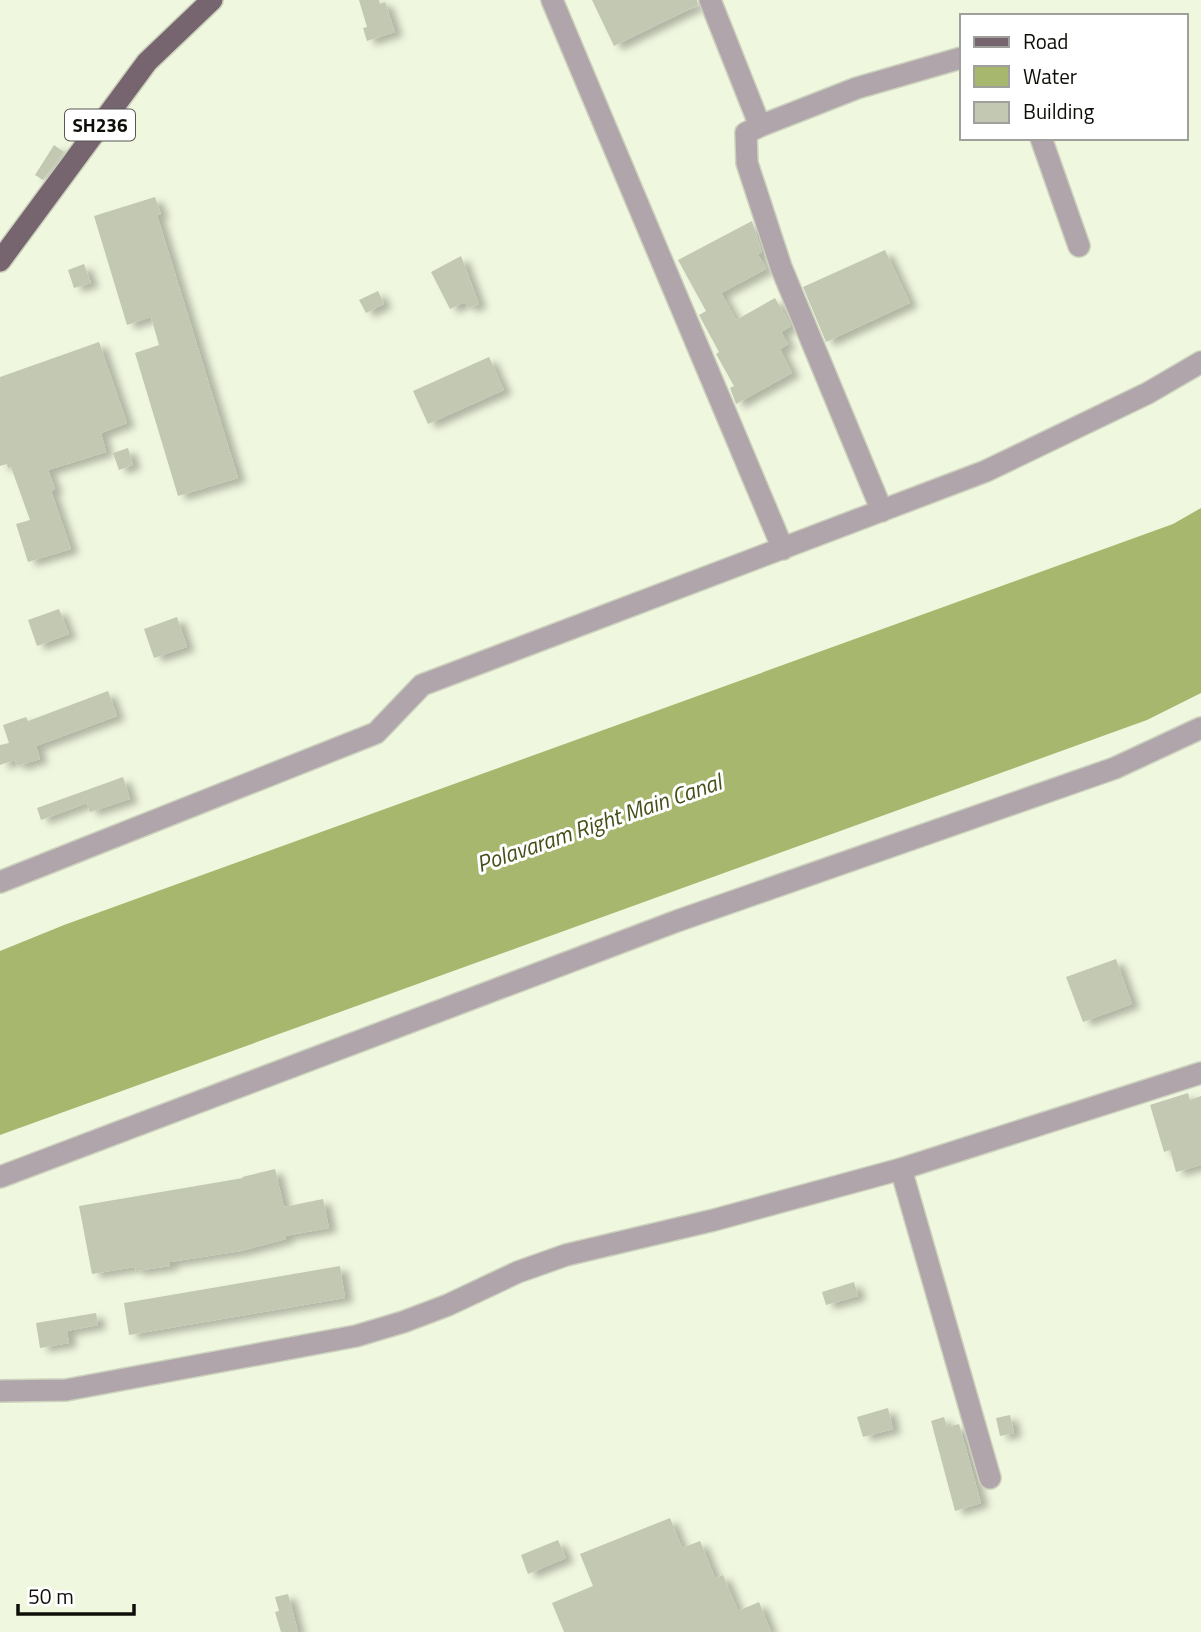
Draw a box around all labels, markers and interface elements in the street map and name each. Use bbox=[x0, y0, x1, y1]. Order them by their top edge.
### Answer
legend bbox=[960, 14, 1187, 140]
text: Road bbox=[1023, 25, 1068, 57]
text: Water bbox=[1023, 60, 1077, 92]
text: Building bbox=[1023, 95, 1095, 127]
road number: SH236 bbox=[65, 110, 135, 140]
water label: Polavaram Right Main Canal bbox=[472, 763, 729, 881]
scale bar bbox=[18, 1572, 133, 1616]
text: 50 m bbox=[28, 1580, 74, 1612]

